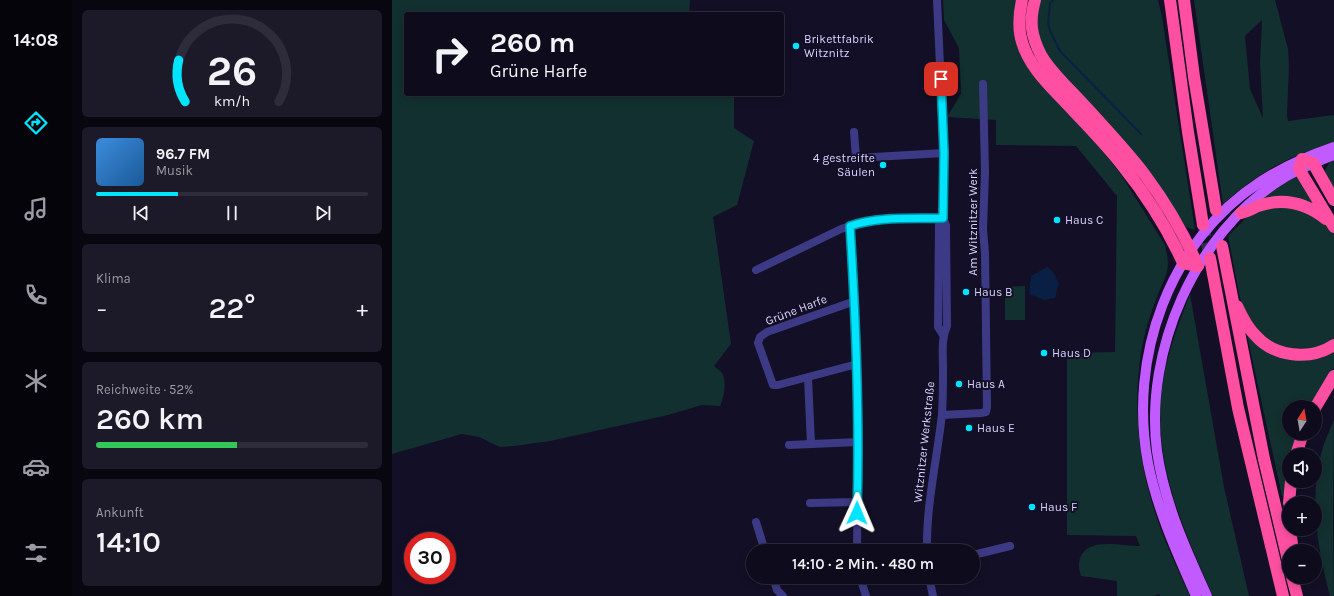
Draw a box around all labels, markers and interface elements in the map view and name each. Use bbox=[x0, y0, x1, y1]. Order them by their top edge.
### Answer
text: 260 m bbox=[490, 26, 575, 59]
icon: right bbox=[424, 28, 476, 80]
text: 14:08 bbox=[13, 29, 59, 51]
place label: Brikettfabrik Witznitz bbox=[804, 32, 874, 60]
marker: Brikettfabrik Witznitz bbox=[791, 41, 801, 51]
text: 26 bbox=[207, 46, 257, 94]
text: Grüne Harfe bbox=[490, 60, 587, 82]
pin bbox=[924, 62, 958, 96]
icon: arrive bbox=[930, 68, 952, 90]
text: km/h bbox=[214, 92, 250, 109]
icon: directions bbox=[22, 109, 50, 137]
text: 96.7 FM bbox=[156, 145, 210, 163]
place label: 4 gestreifte Säulen bbox=[813, 151, 875, 179]
marker: 4 gestreifte Säulen bbox=[878, 160, 888, 170]
text: Musik bbox=[156, 163, 193, 178]
street label: Am Witznitzer Werk bbox=[966, 168, 980, 276]
icon: music bbox=[22, 195, 50, 223]
icon: previous bbox=[130, 202, 152, 224]
icon: pause bbox=[221, 202, 243, 224]
icon: next bbox=[312, 202, 334, 224]
place label: Haus C bbox=[1065, 213, 1103, 227]
marker: Haus C bbox=[1052, 215, 1062, 225]
text: Klima bbox=[96, 271, 131, 286]
icon: phone bbox=[22, 281, 50, 309]
place label: Haus B bbox=[974, 285, 1013, 299]
marker: Haus B bbox=[961, 287, 971, 297]
text: 22° bbox=[208, 290, 256, 326]
street label: Grüne Harfe bbox=[763, 292, 829, 328]
text: − bbox=[96, 296, 108, 322]
text: + bbox=[356, 296, 368, 322]
place label: Haus D bbox=[1052, 346, 1091, 360]
marker: Haus D bbox=[1039, 348, 1049, 358]
icon: climate bbox=[22, 367, 50, 395]
place label: Haus A bbox=[967, 377, 1005, 391]
marker: Haus A bbox=[954, 379, 964, 389]
street label: Witznitzer Werkstraße bbox=[911, 381, 937, 503]
text: Reichweite · 52% bbox=[96, 382, 193, 397]
north arrow bbox=[1282, 400, 1322, 440]
map controls bbox=[1282, 400, 1322, 584]
text: 260 km bbox=[96, 401, 204, 437]
place label: Haus E bbox=[977, 421, 1015, 435]
marker: Haus E bbox=[964, 423, 974, 433]
button: sound bbox=[1282, 448, 1322, 488]
icon: car bbox=[22, 453, 50, 481]
position arrow bbox=[836, 492, 878, 534]
button: + bbox=[1282, 496, 1322, 536]
place label: Haus F bbox=[1040, 500, 1077, 514]
marker: Haus F bbox=[1027, 502, 1037, 512]
text: Ankunft bbox=[96, 505, 144, 520]
text: 14:10 bbox=[96, 524, 161, 560]
speed limit sign: 30 bbox=[404, 532, 456, 584]
icon: filters bbox=[22, 539, 50, 567]
button: − bbox=[1282, 544, 1322, 584]
text: 14:10 · 2 Min. · 480 m bbox=[792, 555, 934, 573]

